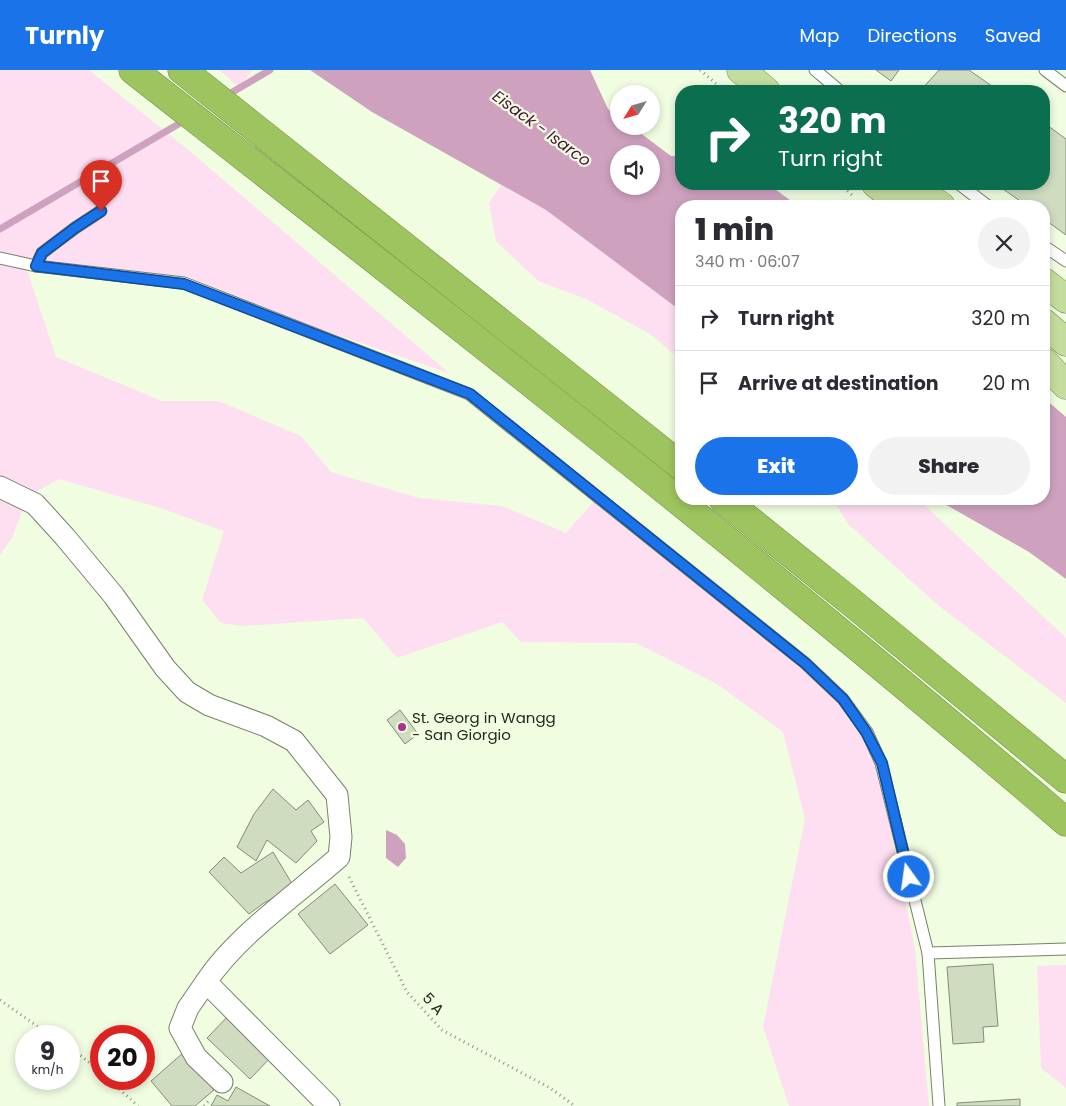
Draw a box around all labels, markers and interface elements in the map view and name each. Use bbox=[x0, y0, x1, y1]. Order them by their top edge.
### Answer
text: Turnly bbox=[25, 19, 104, 52]
text: Map bbox=[800, 23, 839, 48]
text: Directions bbox=[867, 23, 957, 48]
text: Saved bbox=[985, 23, 1041, 48]
water label: Eisack - Isarco bbox=[488, 85, 596, 172]
north arrow bbox=[610, 85, 660, 135]
map controls bbox=[610, 85, 660, 195]
text: 320 m bbox=[778, 96, 886, 145]
icon: right bbox=[695, 105, 760, 170]
text: Turn right bbox=[778, 143, 883, 174]
button: sound bbox=[610, 145, 660, 195]
pin bbox=[80, 160, 122, 211]
icon: arrive bbox=[87, 167, 115, 195]
text: 1 min bbox=[695, 208, 774, 251]
button: close bbox=[978, 217, 1030, 269]
text: 340 m · 06:07 bbox=[695, 250, 800, 273]
icon: right bbox=[695, 304, 723, 332]
text: Turn right bbox=[738, 305, 834, 332]
text: 320 m bbox=[971, 305, 1030, 332]
icon: arrive bbox=[695, 369, 723, 397]
text: Arrive at destination bbox=[738, 370, 939, 397]
text: 20 m bbox=[982, 370, 1030, 397]
button: Exit bbox=[695, 437, 858, 495]
button: Share bbox=[868, 437, 1030, 495]
place label: St. Georg in Wangg - San Giorgio bbox=[412, 707, 556, 745]
marker: St. Georg in Wangg - San Giorgio bbox=[396, 721, 408, 733]
position arrow bbox=[882, 850, 934, 902]
street label: 5 A bbox=[418, 988, 449, 1019]
speed limit sign: 20 bbox=[90, 1025, 155, 1090]
text: 9 bbox=[40, 1034, 55, 1069]
text: km/h bbox=[32, 1061, 63, 1078]

